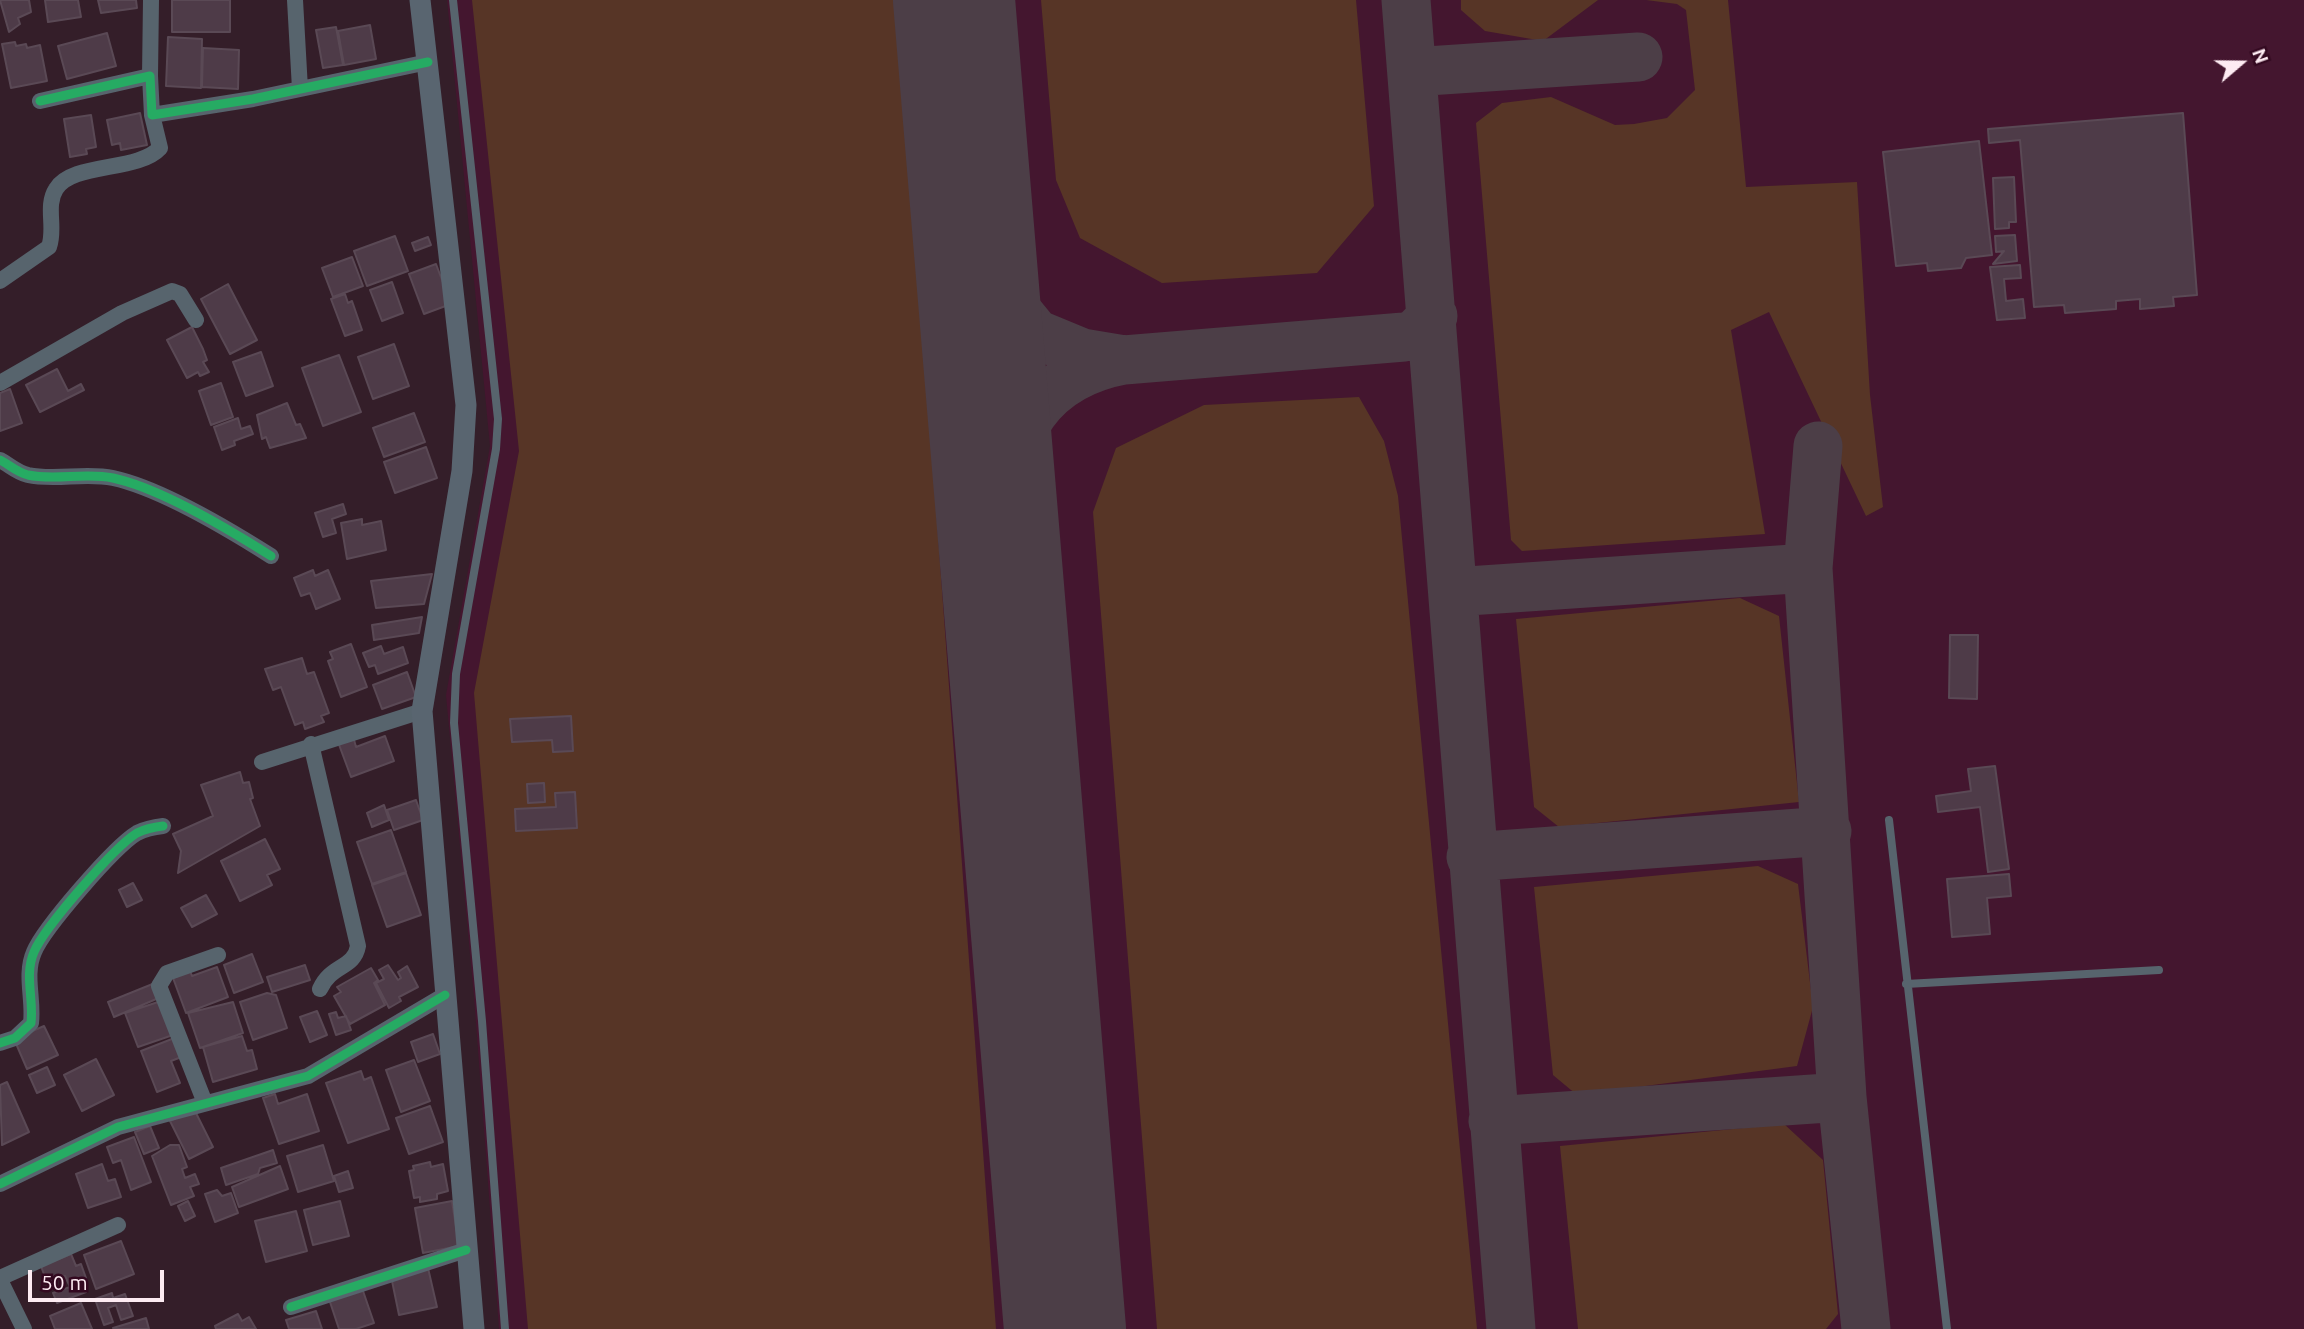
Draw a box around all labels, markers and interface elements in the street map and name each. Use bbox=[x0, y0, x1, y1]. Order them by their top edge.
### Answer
north arrow bbox=[2206, 28, 2276, 98]
text: N bbox=[2248, 45, 2273, 66]
scale bar bbox=[32, 1256, 168, 1300]
text: 50 m bbox=[41, 1270, 88, 1294]

